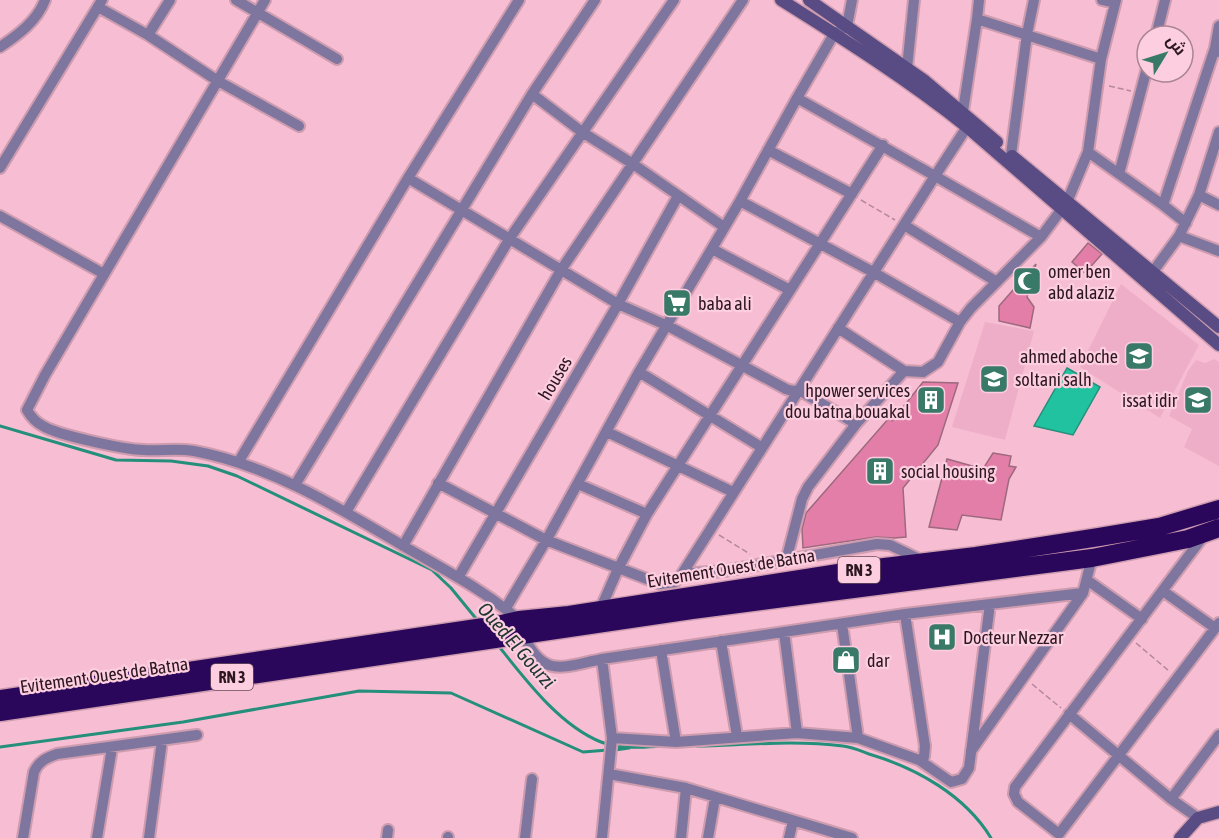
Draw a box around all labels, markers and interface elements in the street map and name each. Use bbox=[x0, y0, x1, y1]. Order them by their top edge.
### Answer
north arrow bbox=[1135, 24, 1195, 84]
text: ش bbox=[1163, 31, 1190, 59]
place label: omer ben abd alaziz bbox=[1048, 261, 1115, 303]
mosque icon: omer ben abd alaziz bbox=[1011, 265, 1043, 297]
supermarket icon: baba ali bbox=[661, 287, 693, 319]
place label: baba ali bbox=[698, 293, 752, 314]
school or university icon: ahmed aboche bbox=[1123, 340, 1155, 372]
place label: ahmed aboche bbox=[1020, 346, 1118, 367]
street label: houses bbox=[534, 353, 576, 403]
school or university icon: soltani salh bbox=[978, 363, 1010, 395]
place label: soltani salh bbox=[1015, 369, 1092, 390]
place label: hpower services dou batna bouakal bbox=[785, 380, 910, 422]
building icon: hpower services dou batna bouakal bbox=[915, 384, 947, 416]
school or university icon: issat idir bbox=[1182, 384, 1214, 416]
place label: issat idir bbox=[1122, 390, 1178, 411]
building icon: social housing bbox=[864, 455, 896, 487]
place label: social housing bbox=[901, 461, 995, 482]
street label: Evitement Ouest de Batna bbox=[646, 544, 816, 592]
road number: RN 3 bbox=[838, 557, 880, 583]
water label: Oued El Gourzi bbox=[473, 597, 561, 693]
hospital icon: Docteur Nezzar bbox=[926, 621, 958, 653]
place label: Docteur Nezzar bbox=[963, 627, 1064, 648]
shop icon: dar bbox=[830, 644, 862, 676]
place label: dar bbox=[867, 650, 890, 671]
street label: Evitement Ouest de Batna bbox=[19, 653, 189, 697]
road number: RN 3 bbox=[211, 664, 253, 690]

